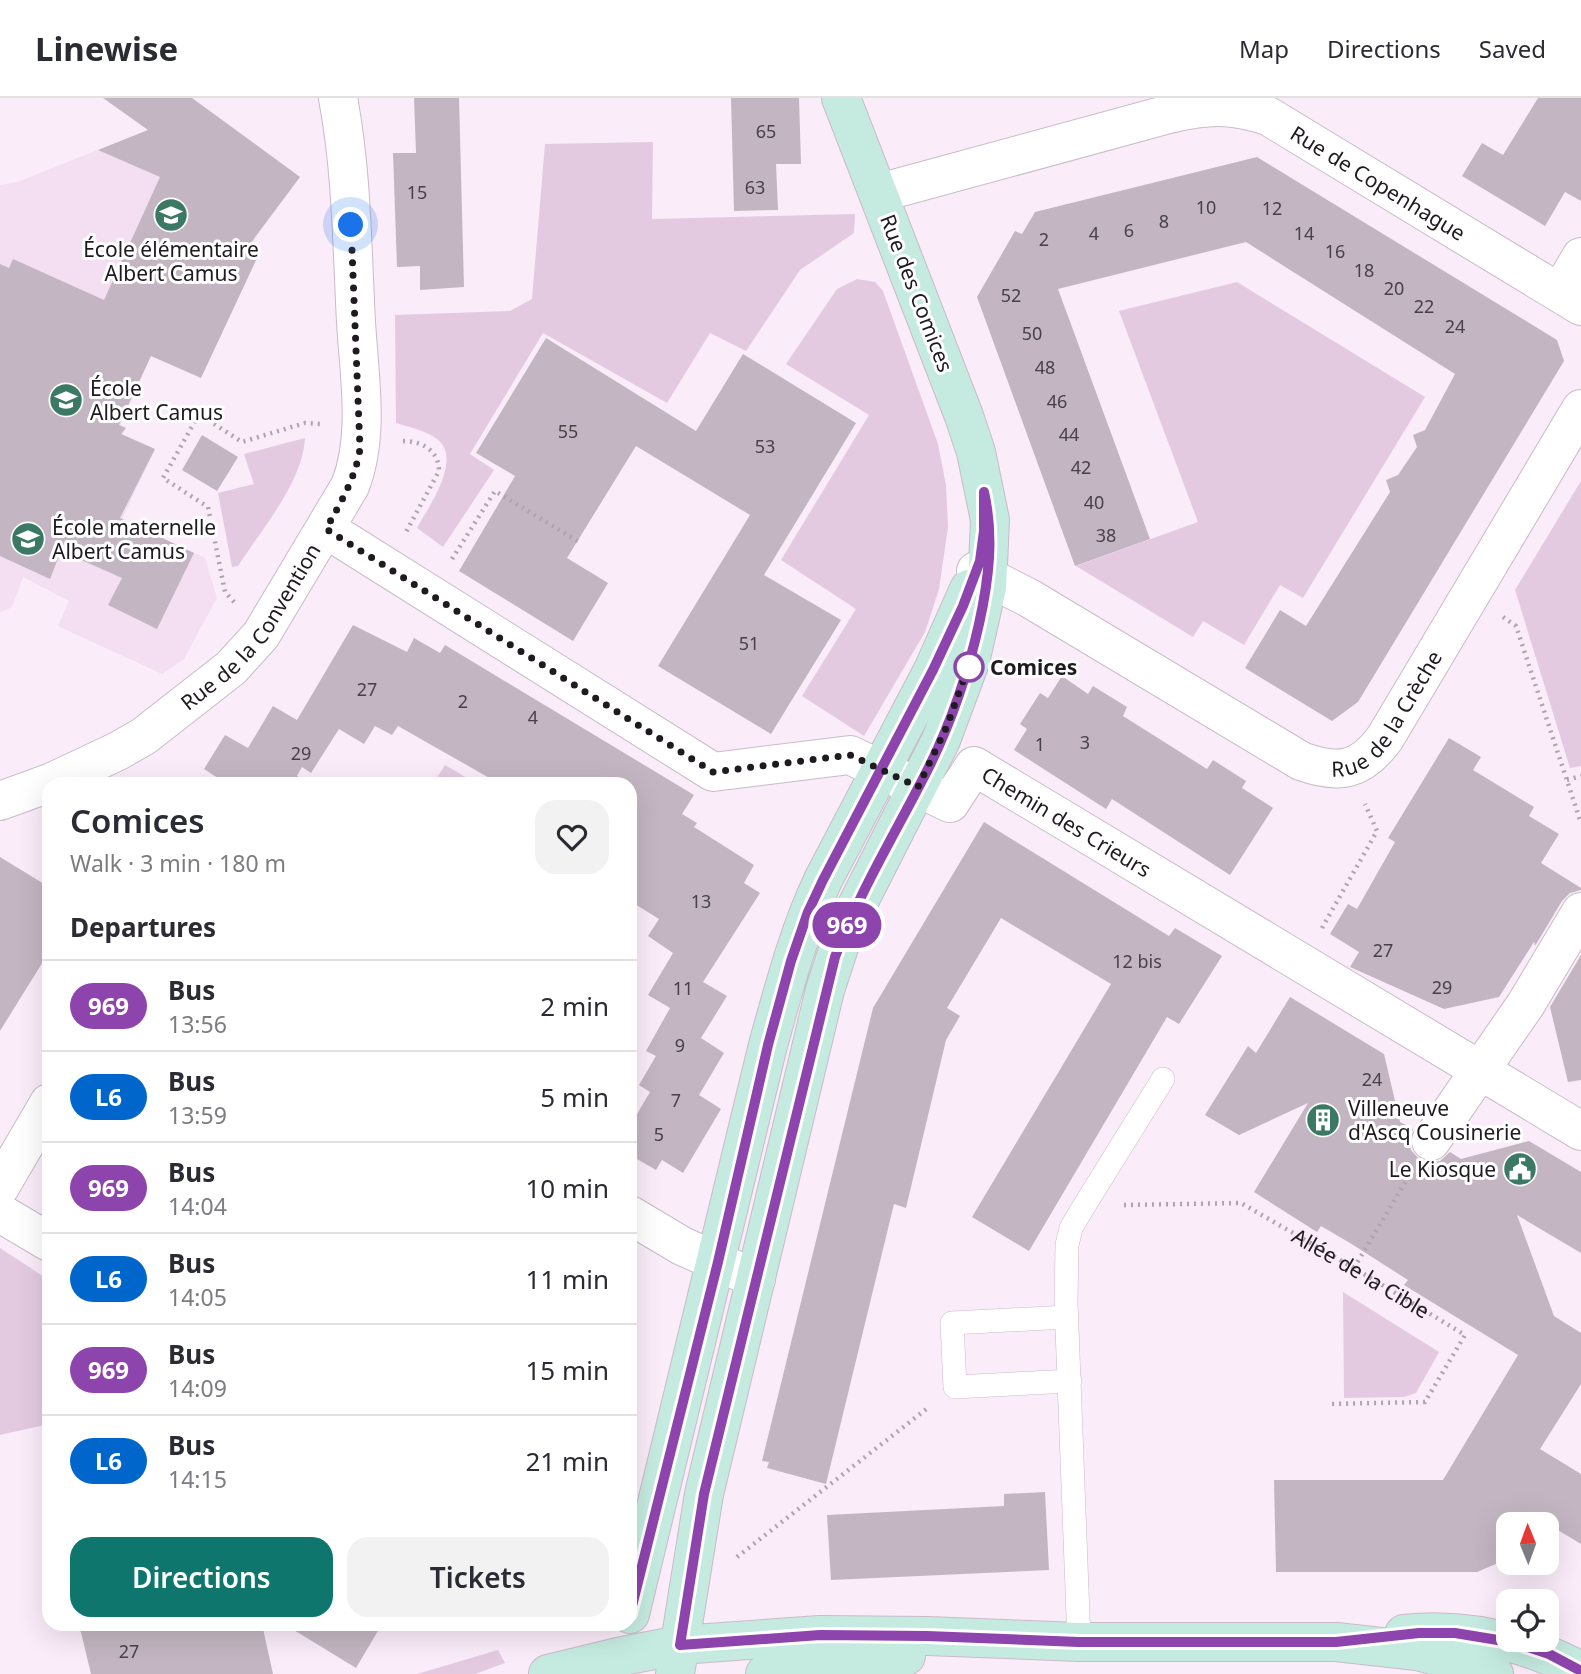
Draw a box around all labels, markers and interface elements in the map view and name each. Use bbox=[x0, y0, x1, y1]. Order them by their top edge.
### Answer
text: Linewise bbox=[35, 26, 178, 71]
text: Map bbox=[1239, 32, 1289, 65]
text: Directions bbox=[1327, 32, 1441, 65]
text: Saved bbox=[1479, 32, 1546, 65]
house number: 65 bbox=[756, 119, 776, 143]
street label: Rue de Copenhague bbox=[1285, 119, 1471, 247]
house number: 63 bbox=[745, 175, 765, 199]
house number: 15 bbox=[407, 180, 427, 204]
house number: 10 bbox=[1196, 195, 1216, 219]
school or university icon: École élémentaire Albert Camus bbox=[152, 196, 190, 234]
house number: 12 bbox=[1262, 196, 1282, 220]
your location bbox=[333, 207, 368, 242]
house number: 8 bbox=[1159, 209, 1169, 233]
street label: Rue des Comices bbox=[874, 210, 960, 376]
house number: 6 bbox=[1124, 218, 1134, 242]
house number: 4 bbox=[1089, 221, 1099, 245]
house number: 14 bbox=[1294, 221, 1314, 245]
house number: 2 bbox=[1039, 227, 1049, 251]
place label: École élémentaire Albert Camus bbox=[83, 235, 259, 287]
house number: 16 bbox=[1325, 239, 1345, 263]
house number: 18 bbox=[1354, 258, 1374, 282]
house number: 20 bbox=[1384, 276, 1404, 300]
house number: 52 bbox=[1001, 283, 1021, 307]
house number: 22 bbox=[1414, 294, 1434, 318]
house number: 24 bbox=[1445, 314, 1465, 338]
house number: 50 bbox=[1022, 321, 1042, 345]
house number: 48 bbox=[1035, 355, 1055, 379]
place label: École Albert Camus bbox=[90, 374, 223, 426]
school or university icon: École Albert Camus bbox=[47, 381, 85, 419]
house number: 46 bbox=[1047, 389, 1067, 413]
house number: 55 bbox=[558, 419, 578, 443]
house number: 44 bbox=[1059, 422, 1079, 446]
house number: 53 bbox=[755, 434, 775, 458]
house number: 42 bbox=[1071, 455, 1091, 479]
house number: 40 bbox=[1084, 490, 1104, 514]
place label: École maternelle Albert Camus bbox=[52, 513, 216, 565]
school or university icon: École maternelle Albert Camus bbox=[9, 520, 47, 558]
house number: 38 bbox=[1096, 523, 1116, 547]
street label: Rue de la Convention bbox=[175, 538, 327, 716]
house number: 51 bbox=[739, 631, 759, 655]
street label: Rue de la Crèche bbox=[1331, 645, 1448, 783]
marker: Comices bbox=[954, 652, 984, 682]
place label: Comices bbox=[990, 653, 1077, 681]
house number: 27 bbox=[357, 677, 377, 701]
house number: 2 bbox=[458, 689, 468, 713]
house number: 4 bbox=[528, 705, 538, 729]
house number: 3 bbox=[1080, 730, 1090, 754]
house number: 1 bbox=[1035, 732, 1045, 756]
house number: 29 bbox=[291, 741, 311, 765]
street label: Chemin des Crieurs bbox=[977, 760, 1156, 883]
text: Comices bbox=[70, 798, 205, 843]
button: heart bbox=[535, 800, 609, 874]
text: Walk · 3 min · 180 m bbox=[70, 847, 286, 879]
house number: 13 bbox=[691, 889, 711, 913]
line badge: 969 bbox=[807, 902, 887, 948]
text: 969 bbox=[826, 908, 868, 941]
text: Departures bbox=[70, 909, 216, 945]
house number: 27 bbox=[1373, 938, 1393, 962]
house number: 12 bis bbox=[1112, 949, 1162, 973]
text: Bus bbox=[168, 972, 215, 1008]
house number: 29 bbox=[1432, 975, 1452, 999]
house number: 11 bbox=[673, 976, 693, 1000]
text: 2 min bbox=[540, 988, 609, 1024]
text: 969 bbox=[88, 989, 129, 1022]
text: 13:56 bbox=[168, 1008, 227, 1040]
house number: 9 bbox=[675, 1033, 685, 1057]
text: Bus bbox=[168, 1063, 215, 1099]
house number: 24 bbox=[1362, 1067, 1382, 1091]
text: 5 min bbox=[540, 1079, 609, 1115]
text: L6 bbox=[95, 1080, 122, 1113]
house number: 7 bbox=[671, 1088, 681, 1112]
place label: Villeneuve d'Ascq Cousinerie bbox=[1348, 1094, 1521, 1146]
text: 13:59 bbox=[168, 1099, 227, 1131]
building icon: Villeneuve d'Ascq Cousinerie bbox=[1304, 1101, 1342, 1139]
house number: 5 bbox=[654, 1122, 664, 1146]
public building icon: Le Kiosque bbox=[1501, 1150, 1539, 1188]
text: Bus bbox=[168, 1154, 215, 1190]
place label: Le Kiosque bbox=[1389, 1155, 1496, 1183]
text: 10 min bbox=[525, 1170, 609, 1206]
text: 969 bbox=[88, 1171, 129, 1204]
text: 14:04 bbox=[168, 1190, 227, 1222]
street label: Allée de la Cible bbox=[1287, 1221, 1435, 1325]
text: Bus bbox=[168, 1245, 215, 1281]
text: 11 min bbox=[525, 1261, 609, 1297]
text: L6 bbox=[95, 1262, 122, 1295]
text: 14:05 bbox=[168, 1281, 227, 1313]
text: Bus bbox=[168, 1336, 215, 1372]
text: 15 min bbox=[525, 1352, 609, 1388]
text: 969 bbox=[88, 1353, 129, 1386]
text: 14:09 bbox=[168, 1372, 227, 1404]
text: Bus bbox=[168, 1427, 215, 1463]
text: 21 min bbox=[525, 1443, 609, 1479]
text: L6 bbox=[95, 1444, 122, 1477]
text: 14:15 bbox=[168, 1463, 227, 1495]
north arrow bbox=[1496, 1512, 1559, 1575]
map controls bbox=[1496, 1512, 1559, 1652]
button: Directions bbox=[70, 1537, 333, 1617]
button: Tickets bbox=[347, 1537, 609, 1617]
button: locate bbox=[1496, 1589, 1559, 1652]
house number: 27 bbox=[119, 1639, 139, 1663]

